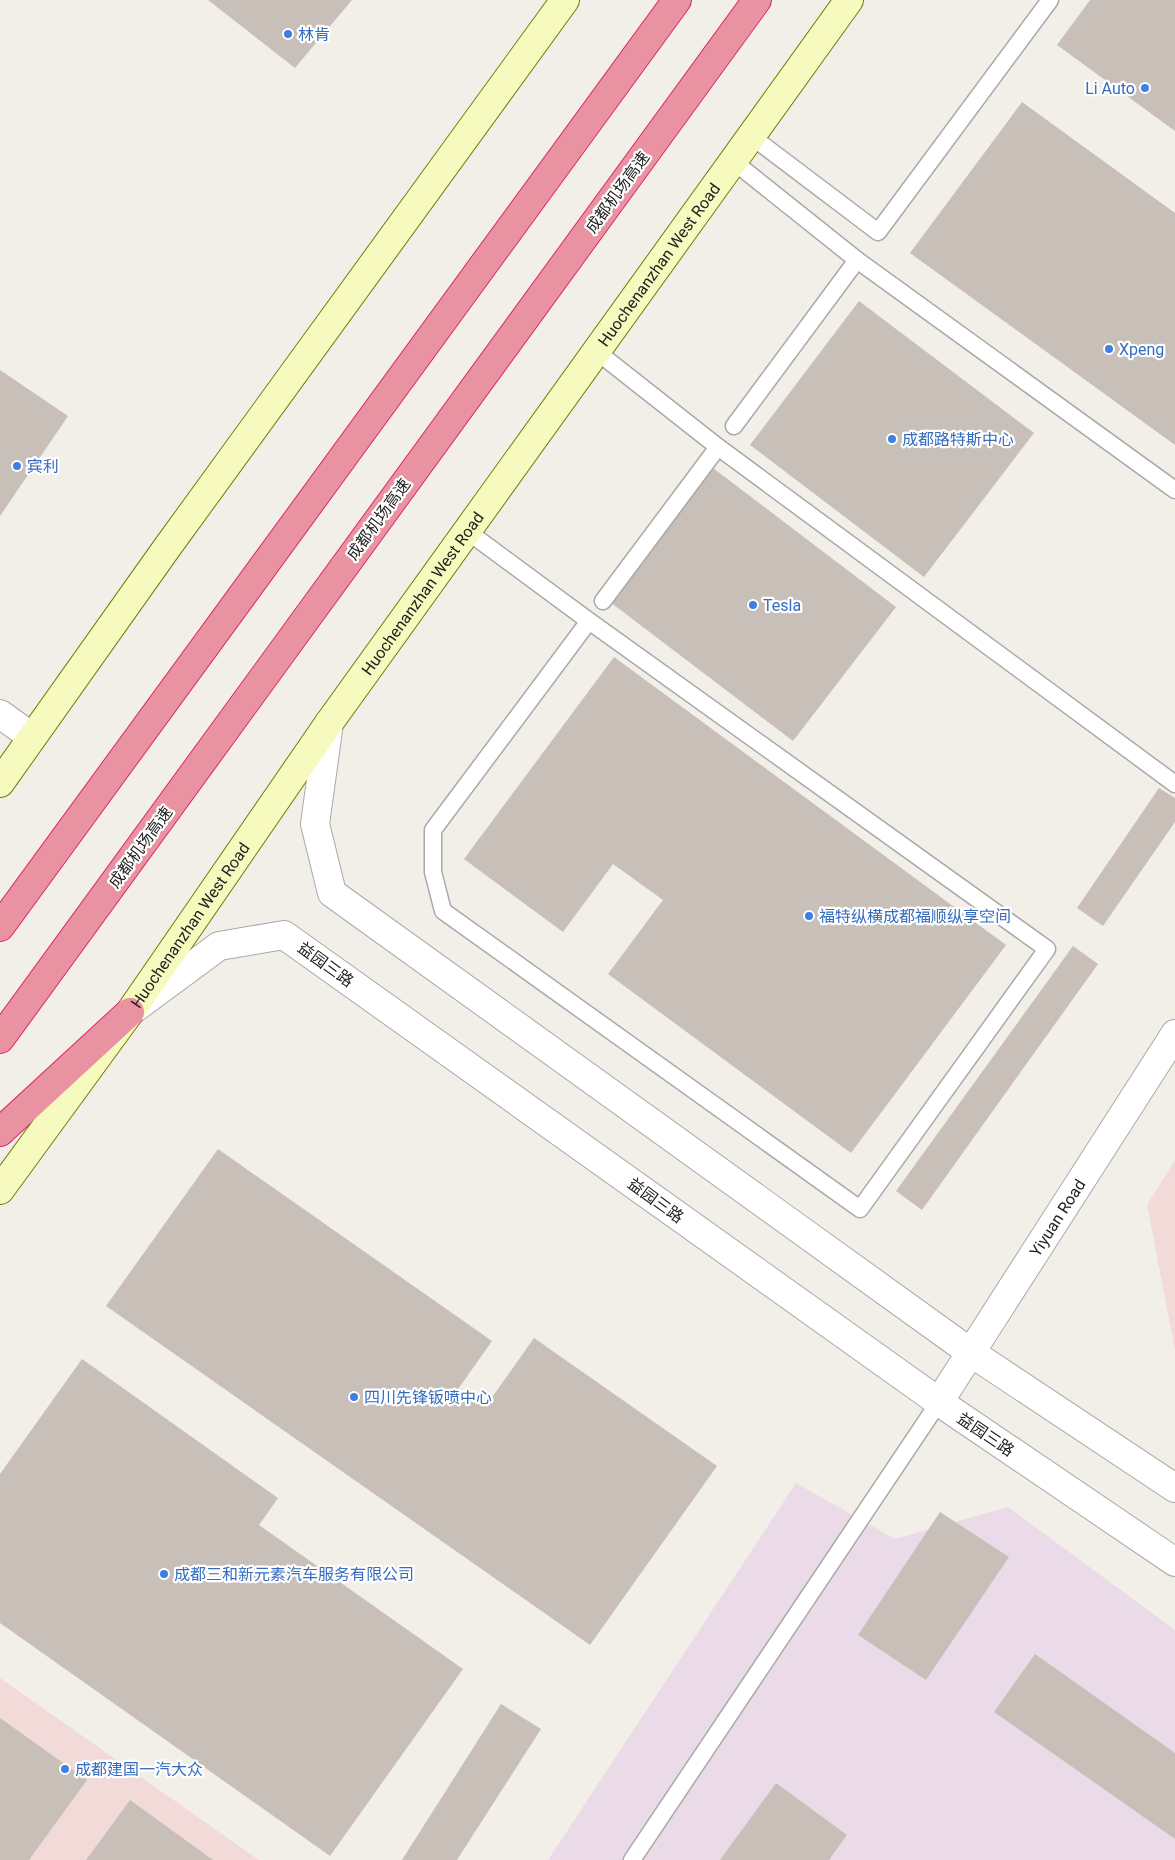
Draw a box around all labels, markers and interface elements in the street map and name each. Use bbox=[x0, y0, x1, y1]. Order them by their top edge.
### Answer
place label: 林肯 bbox=[298, 25, 330, 44]
marker: 林肯 bbox=[282, 28, 294, 40]
place label: Li Auto bbox=[1085, 79, 1135, 98]
marker: Li Auto bbox=[1139, 82, 1151, 94]
street label: 成都机场高速 bbox=[582, 148, 653, 237]
street label: Huochenanzhan West Road bbox=[594, 180, 724, 350]
place label: Xpeng bbox=[1119, 340, 1164, 359]
marker: Xpeng bbox=[1103, 343, 1115, 355]
place label: 成都路特斯中心 bbox=[902, 430, 1014, 449]
marker: 成都路特斯中心 bbox=[886, 433, 898, 445]
place label: 宾利 bbox=[27, 457, 59, 476]
marker: 宾利 bbox=[11, 460, 23, 472]
street label: 成都机场高速 bbox=[343, 475, 414, 564]
street label: Huochenanzhan West Road bbox=[358, 508, 488, 679]
place label: Tesla bbox=[763, 596, 801, 615]
marker: Tesla bbox=[747, 599, 759, 611]
street label: 成都机场高速 bbox=[105, 803, 176, 892]
street label: Huochenanzhan West Road bbox=[127, 839, 254, 1012]
place label: 福特纵横成都福顺纵享空间 bbox=[819, 907, 1011, 926]
marker: 福特纵横成都福顺纵享空间 bbox=[803, 910, 815, 922]
street label: 益园三路 bbox=[294, 938, 357, 991]
street label: 益园三路 bbox=[624, 1174, 687, 1227]
street label: Yiyuan Road bbox=[1026, 1176, 1089, 1260]
place label: 四川先锋钣喷中心 bbox=[364, 1388, 492, 1407]
marker: 四川先锋钣喷中心 bbox=[348, 1391, 360, 1403]
street label: 益园三路 bbox=[954, 1409, 1018, 1460]
place label: 成都三和新元素汽车服务有限公司 bbox=[174, 1565, 414, 1584]
marker: 成都三和新元素汽车服务有限公司 bbox=[158, 1568, 170, 1580]
place label: 成都建国一汽大众 bbox=[75, 1760, 203, 1779]
marker: 成都建国一汽大众 bbox=[59, 1763, 71, 1775]

